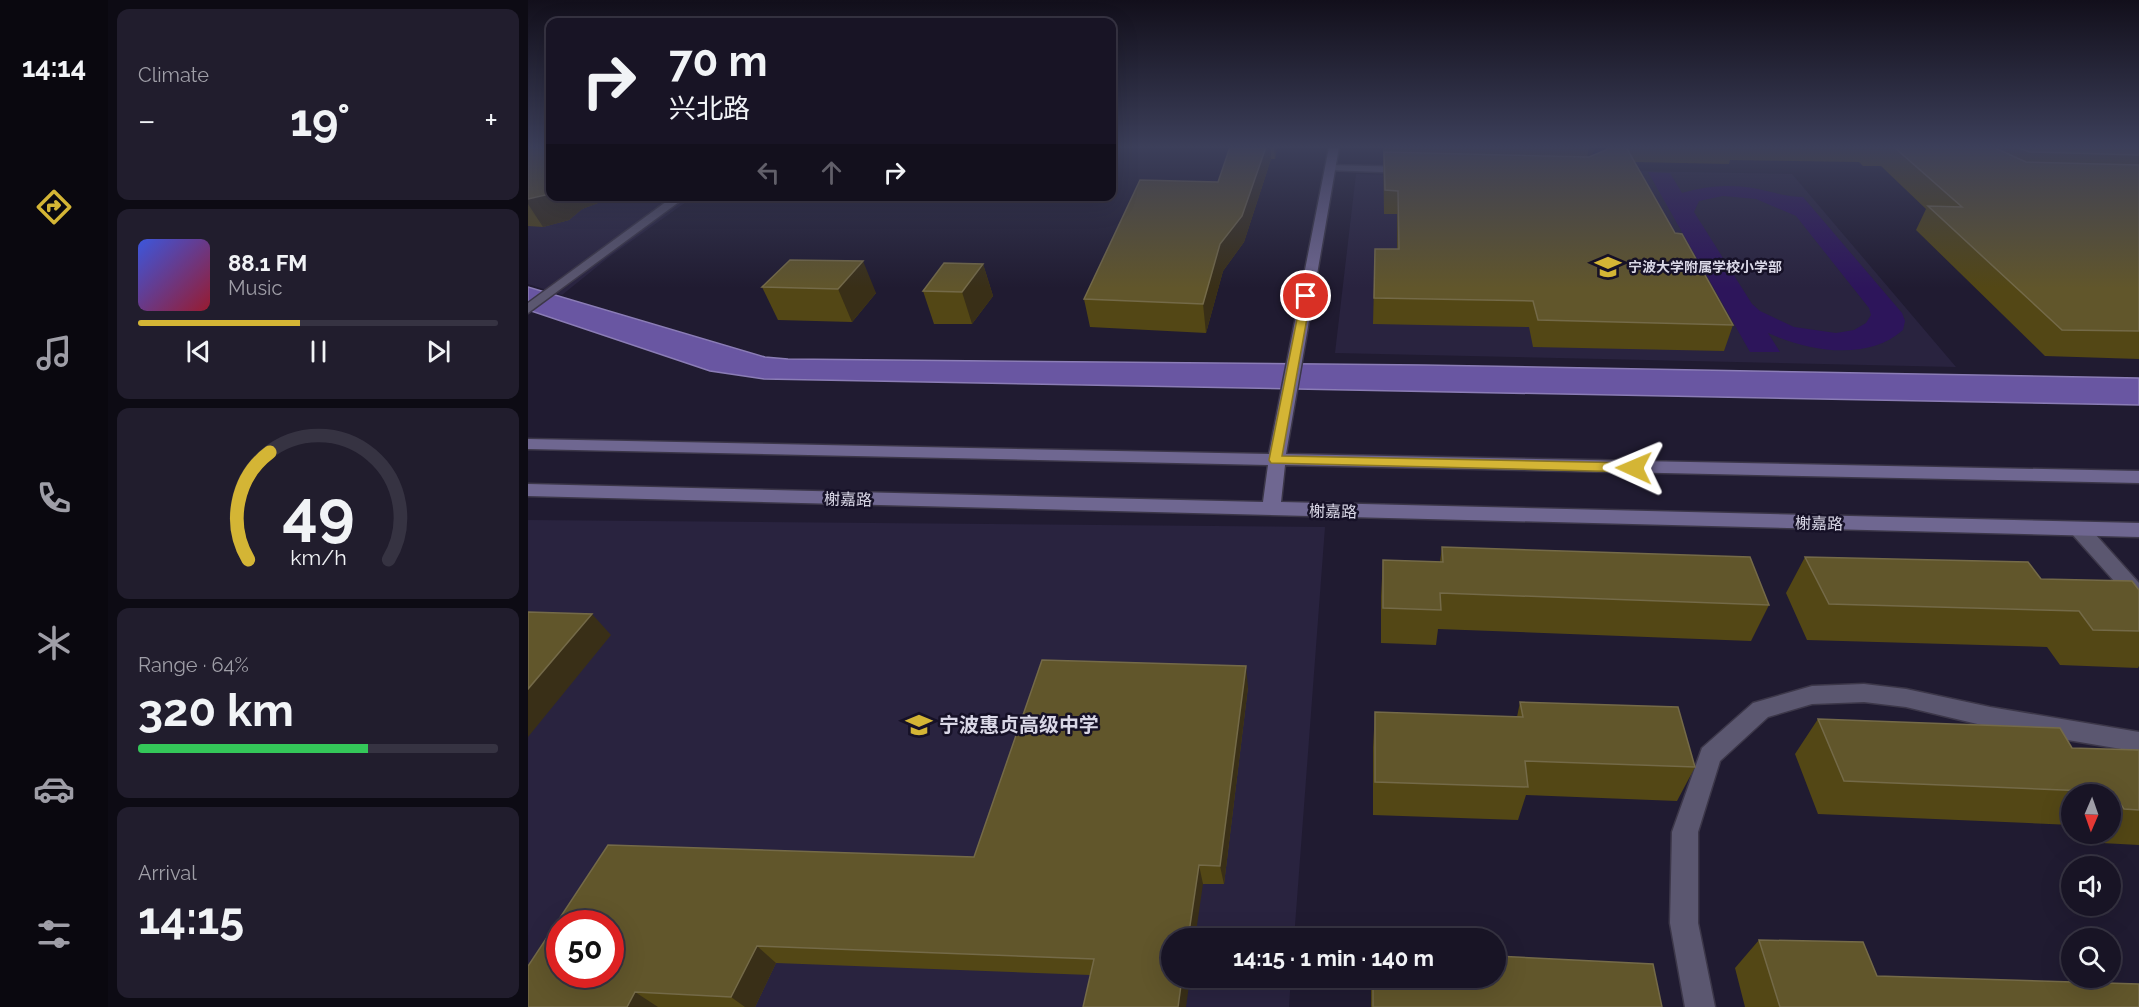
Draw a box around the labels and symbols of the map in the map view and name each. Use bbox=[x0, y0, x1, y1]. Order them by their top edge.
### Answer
school or university icon: 宁波大学附属学校小学部 bbox=[1593, 252, 1623, 282]
place label: 宁波大学附属学校小学部 bbox=[1628, 259, 1782, 275]
pin bbox=[1280, 270, 1331, 321]
position arrow bbox=[1602, 436, 1666, 500]
street label: 榭嘉路 bbox=[824, 490, 872, 509]
street label: 榭嘉路 bbox=[1309, 502, 1357, 521]
street label: 榭嘉路 bbox=[1795, 514, 1843, 533]
school or university icon: 宁波惠贞高级中学 bbox=[904, 710, 934, 740]
place label: 宁波惠贞高级中学 bbox=[939, 713, 1099, 737]
north arrow bbox=[2061, 784, 2121, 844]
speed limit sign: 50 bbox=[546, 910, 624, 988]

